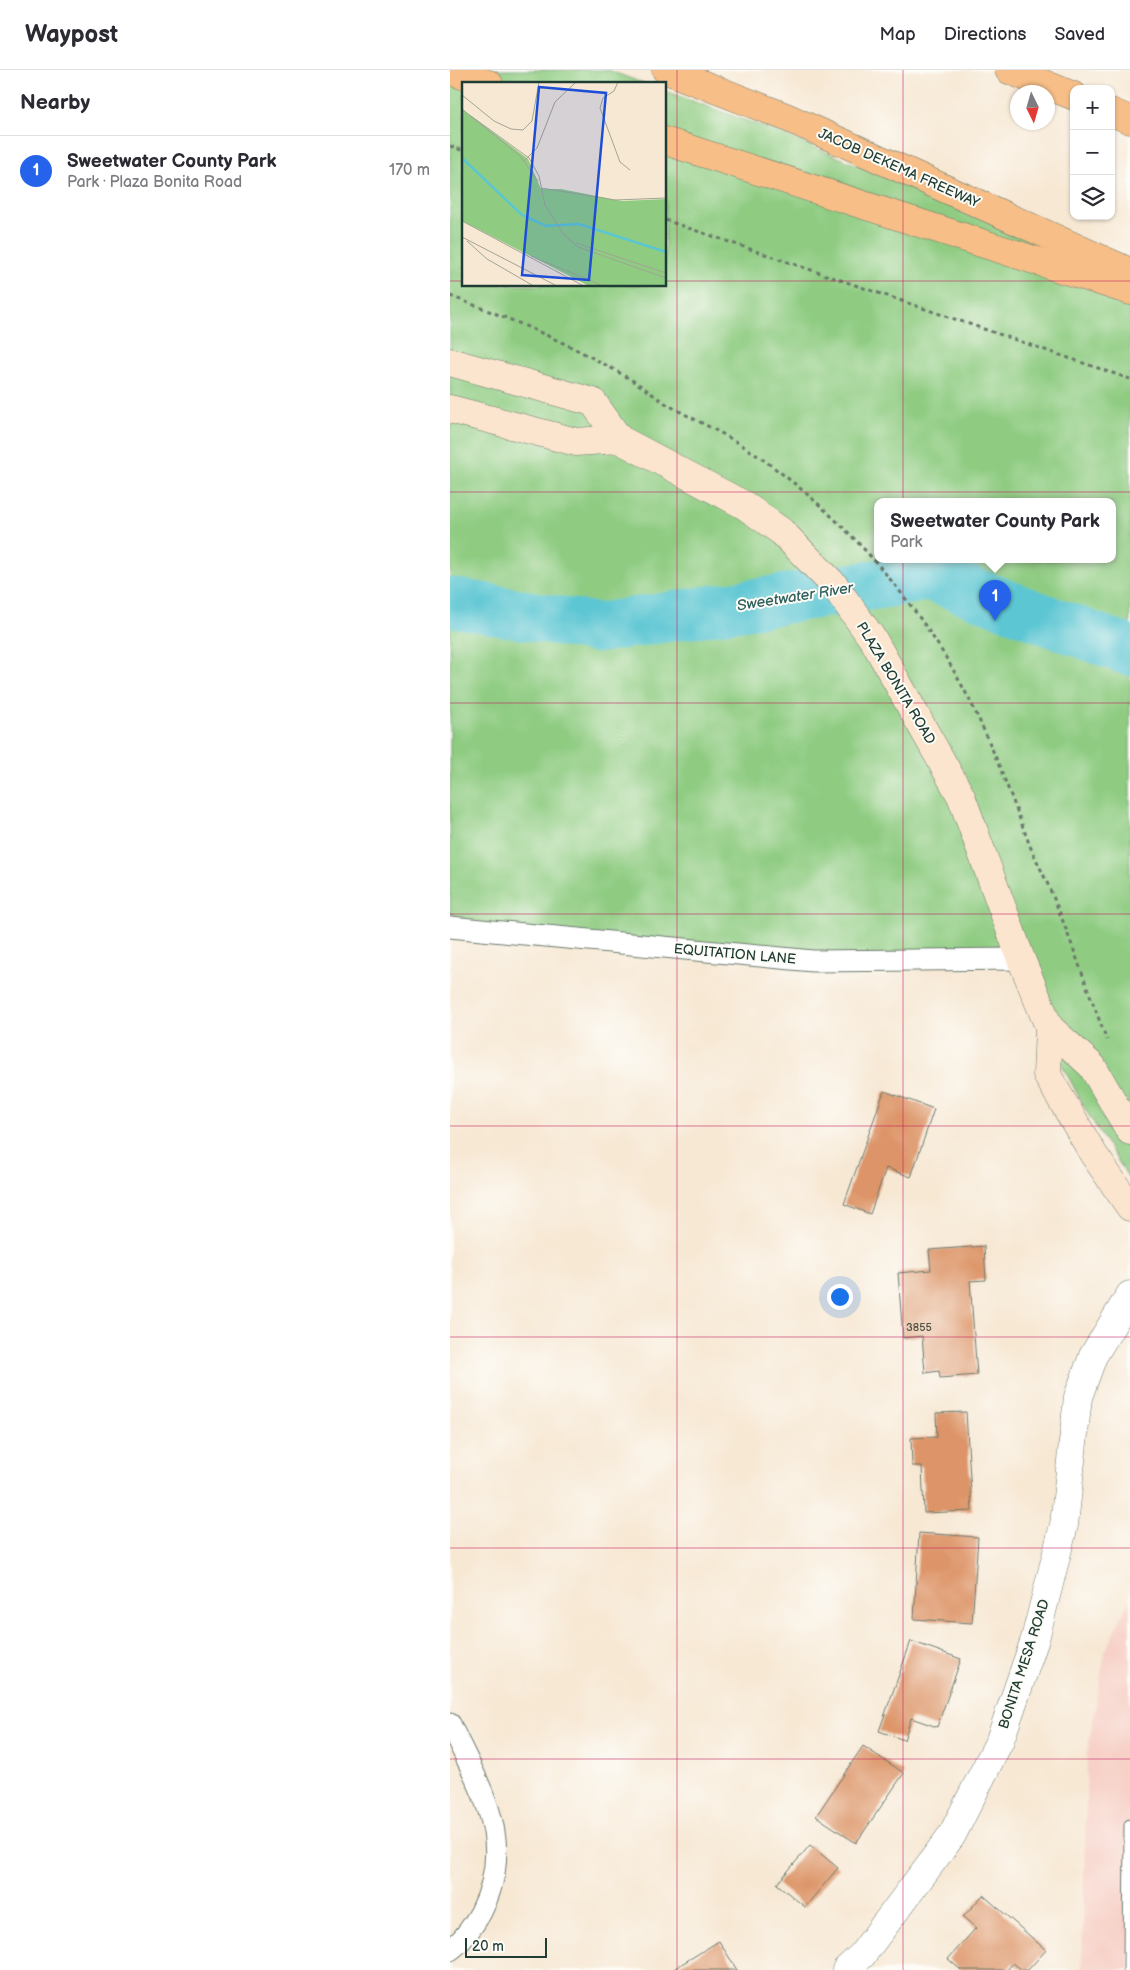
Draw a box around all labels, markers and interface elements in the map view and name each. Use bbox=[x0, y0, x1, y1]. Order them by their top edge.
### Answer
text: Waypost bbox=[25, 20, 118, 49]
text: Map bbox=[880, 24, 916, 45]
text: Directions bbox=[944, 24, 1026, 45]
text: Saved bbox=[1054, 24, 1105, 45]
inset map bbox=[462, 82, 666, 286]
north arrow bbox=[1010, 85, 1055, 130]
map controls bbox=[1070, 85, 1115, 220]
button: + bbox=[1070, 85, 1115, 130]
text: Nearby bbox=[20, 90, 90, 115]
street label: JACOB DEKEMA FREEWAY bbox=[816, 125, 983, 212]
button: − bbox=[1070, 130, 1115, 175]
text: Sweetwater County Park bbox=[67, 150, 277, 173]
text: 1 bbox=[33, 161, 39, 180]
text: 170 m bbox=[389, 161, 430, 180]
text: Park · Plaza Bonita Road bbox=[67, 173, 242, 192]
button: layers bbox=[1070, 175, 1115, 220]
popup bbox=[874, 498, 1116, 563]
text: Sweetwater County Park bbox=[890, 510, 1100, 533]
text: Park bbox=[890, 533, 922, 552]
water label: Sweetwater River bbox=[736, 578, 856, 616]
pin: 1 bbox=[979, 580, 1011, 621]
street label: PLAZA BONITA ROAD bbox=[853, 619, 939, 747]
street label: EQUITATION LANE bbox=[673, 940, 797, 968]
your location bbox=[827, 1284, 853, 1310]
house number: 3855 bbox=[906, 1321, 932, 1334]
street label: BONITA MESA ROAD bbox=[995, 1597, 1053, 1731]
scale bar bbox=[465, 1935, 548, 1958]
text: 20 m bbox=[472, 1938, 504, 1955]

